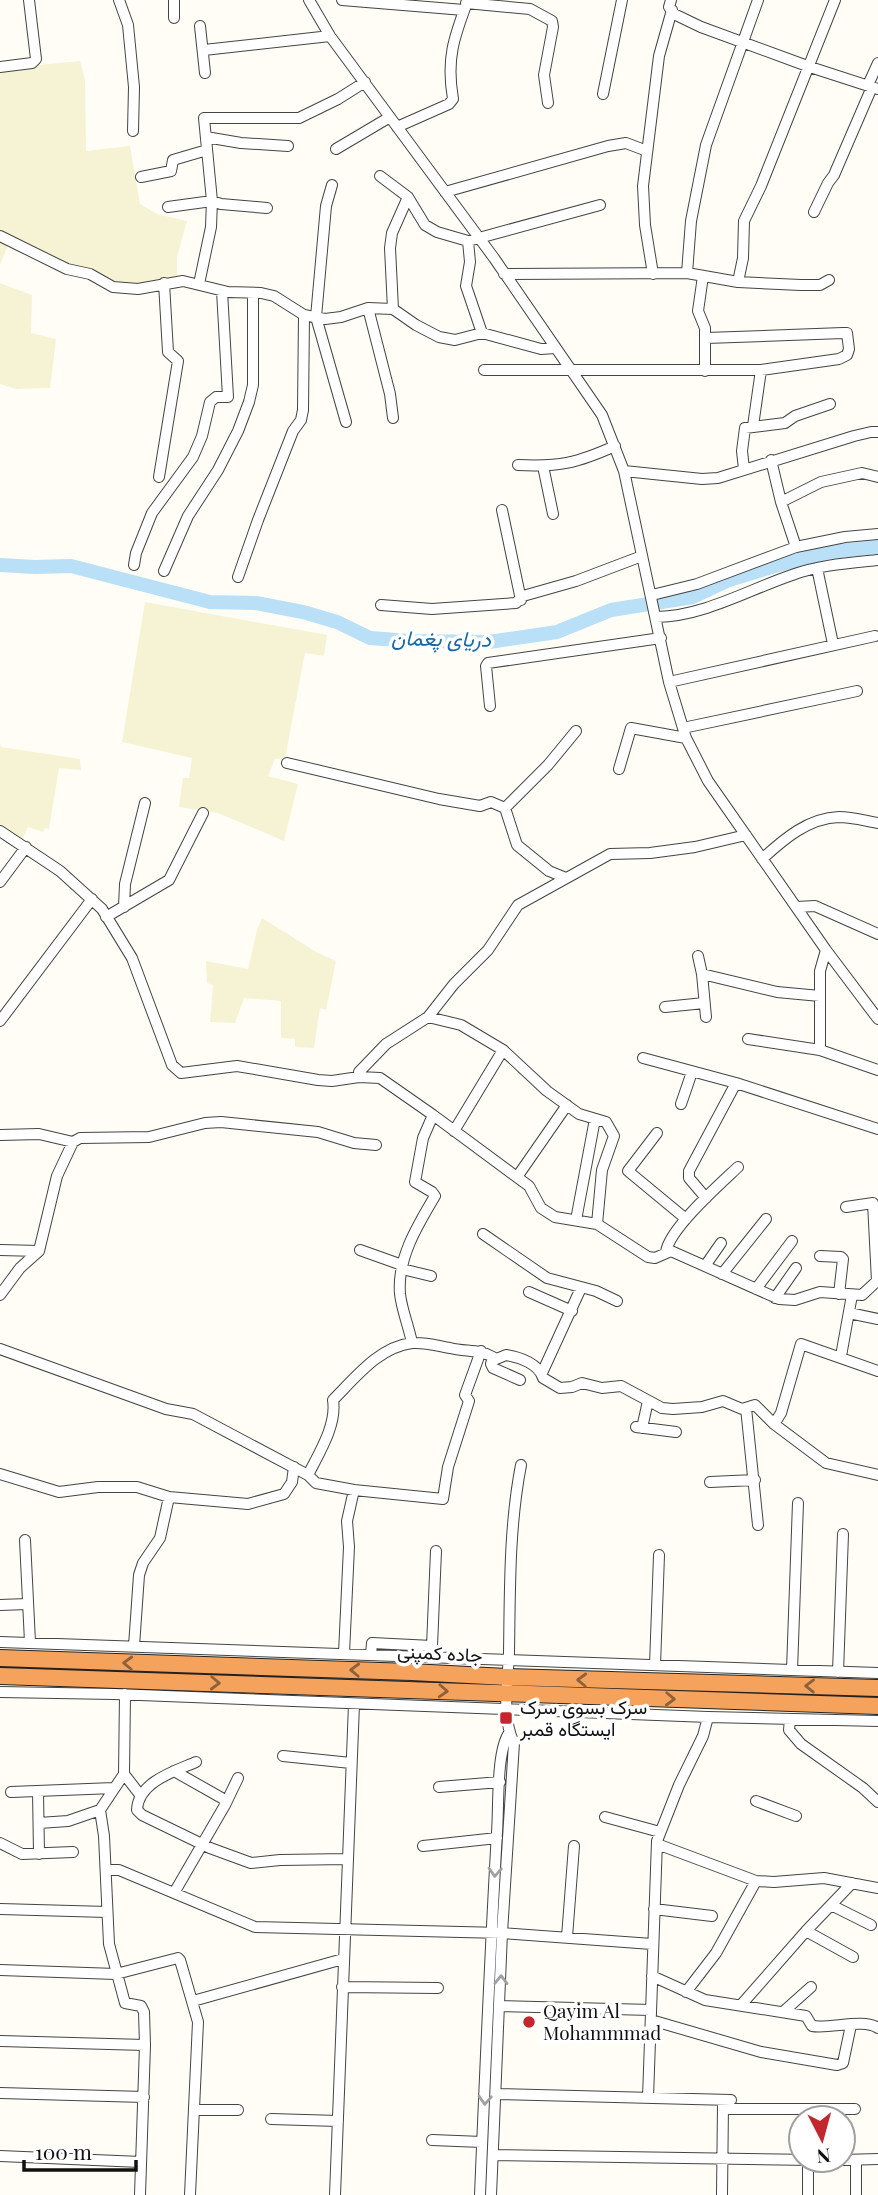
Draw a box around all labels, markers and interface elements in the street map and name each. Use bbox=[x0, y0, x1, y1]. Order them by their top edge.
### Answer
water label: دریای پغمان bbox=[391, 622, 492, 654]
street label: جاده کمپنی bbox=[397, 1637, 483, 1669]
one-way arrow bbox=[122, 1655, 133, 1670]
one-way arrow bbox=[349, 1662, 360, 1678]
one-way arrow bbox=[577, 1672, 588, 1687]
one-way arrow bbox=[210, 1675, 221, 1690]
one-way arrow bbox=[804, 1679, 815, 1694]
one-way arrow bbox=[437, 1683, 448, 1698]
one-way arrow bbox=[665, 1692, 676, 1707]
place label: سرک بسوی سرک ایستگاه قمبر bbox=[519, 1693, 647, 1741]
marker: سرک بسوی سرک ایستگاه قمبر bbox=[498, 1710, 514, 1726]
one-way arrow bbox=[487, 1867, 502, 1878]
one-way arrow bbox=[493, 1974, 508, 1985]
place label: Qayim Al Mohammmad bbox=[543, 1997, 661, 2045]
marker: Qayim Al Mohammmad bbox=[521, 2014, 537, 2030]
one-way arrow bbox=[477, 2094, 492, 2105]
north arrow bbox=[787, 2104, 857, 2174]
scale bar bbox=[24, 2128, 136, 2172]
text: 100 m bbox=[35, 2137, 92, 2165]
text: N bbox=[815, 2143, 832, 2171]

